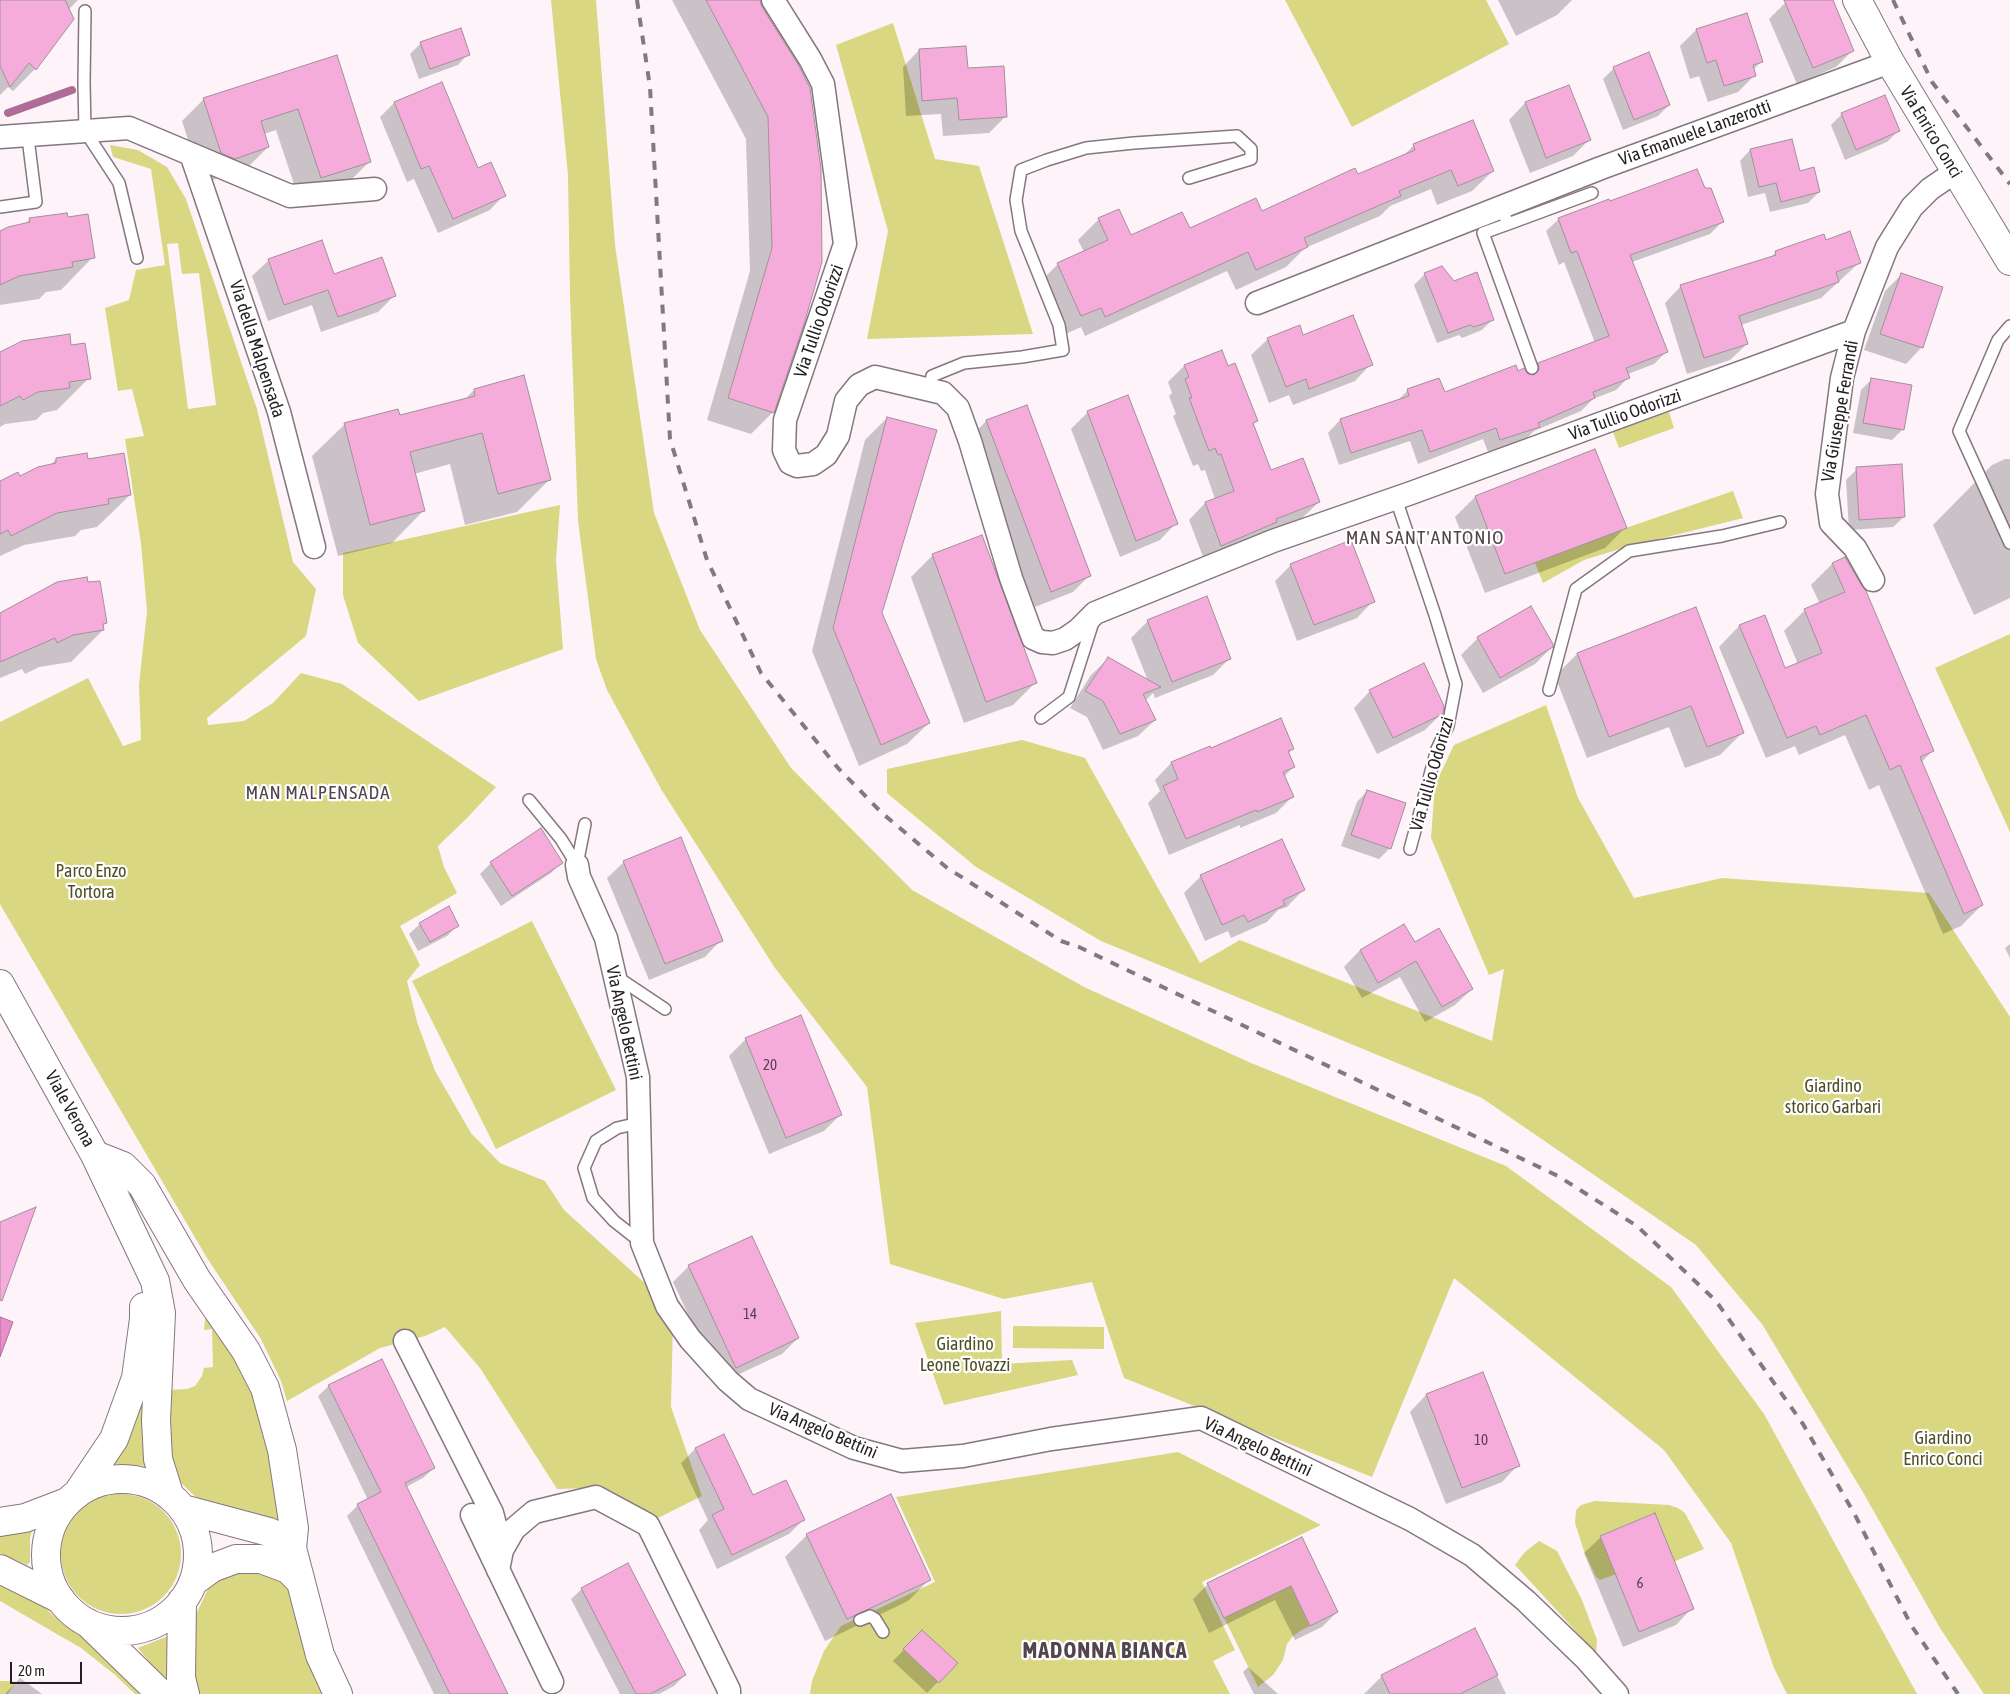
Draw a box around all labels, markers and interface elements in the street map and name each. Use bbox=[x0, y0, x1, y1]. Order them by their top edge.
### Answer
street label: Via Enrico Conci bbox=[1895, 82, 1967, 182]
street label: Via Emanuele Lanzerotti bbox=[1616, 95, 1774, 171]
street label: Via Tullio Odorizzi bbox=[790, 262, 848, 380]
street label: Via della Malpensada bbox=[225, 278, 289, 420]
street label: Via Giuseppe Ferrandi bbox=[1817, 338, 1863, 484]
street label: Via Tullio Odorizzi bbox=[1566, 385, 1684, 445]
district label: MAN SANT'ANTONIO bbox=[1344, 527, 1506, 549]
street label: Via Tullio Odorizzi bbox=[1405, 714, 1459, 834]
district label: MAN MALPENSADA bbox=[244, 782, 392, 804]
park label: Parco Enzo Tortora bbox=[56, 860, 126, 902]
street label: Via Angelo Bettini bbox=[601, 964, 647, 1082]
house number: 20 bbox=[763, 1056, 777, 1074]
street label: Viale Verona bbox=[40, 1067, 100, 1151]
park label: Giardino storico Garbari bbox=[1785, 1075, 1881, 1118]
house number: 14 bbox=[743, 1305, 757, 1323]
park label: Giardino Leone Tovazzi bbox=[920, 1333, 1010, 1376]
street label: Via Angelo Bettini bbox=[765, 1398, 881, 1464]
street label: Via Angelo Bettini bbox=[1201, 1413, 1315, 1481]
park label: Giardino Enrico Conci bbox=[1903, 1427, 1983, 1470]
house number: 10 bbox=[1474, 1431, 1488, 1449]
house number: 6 bbox=[1636, 1574, 1644, 1592]
district label: MADONNA BIANCA bbox=[1021, 1638, 1189, 1664]
scale bar bbox=[12, 1652, 85, 1684]
text: 20 m bbox=[18, 1662, 45, 1679]

